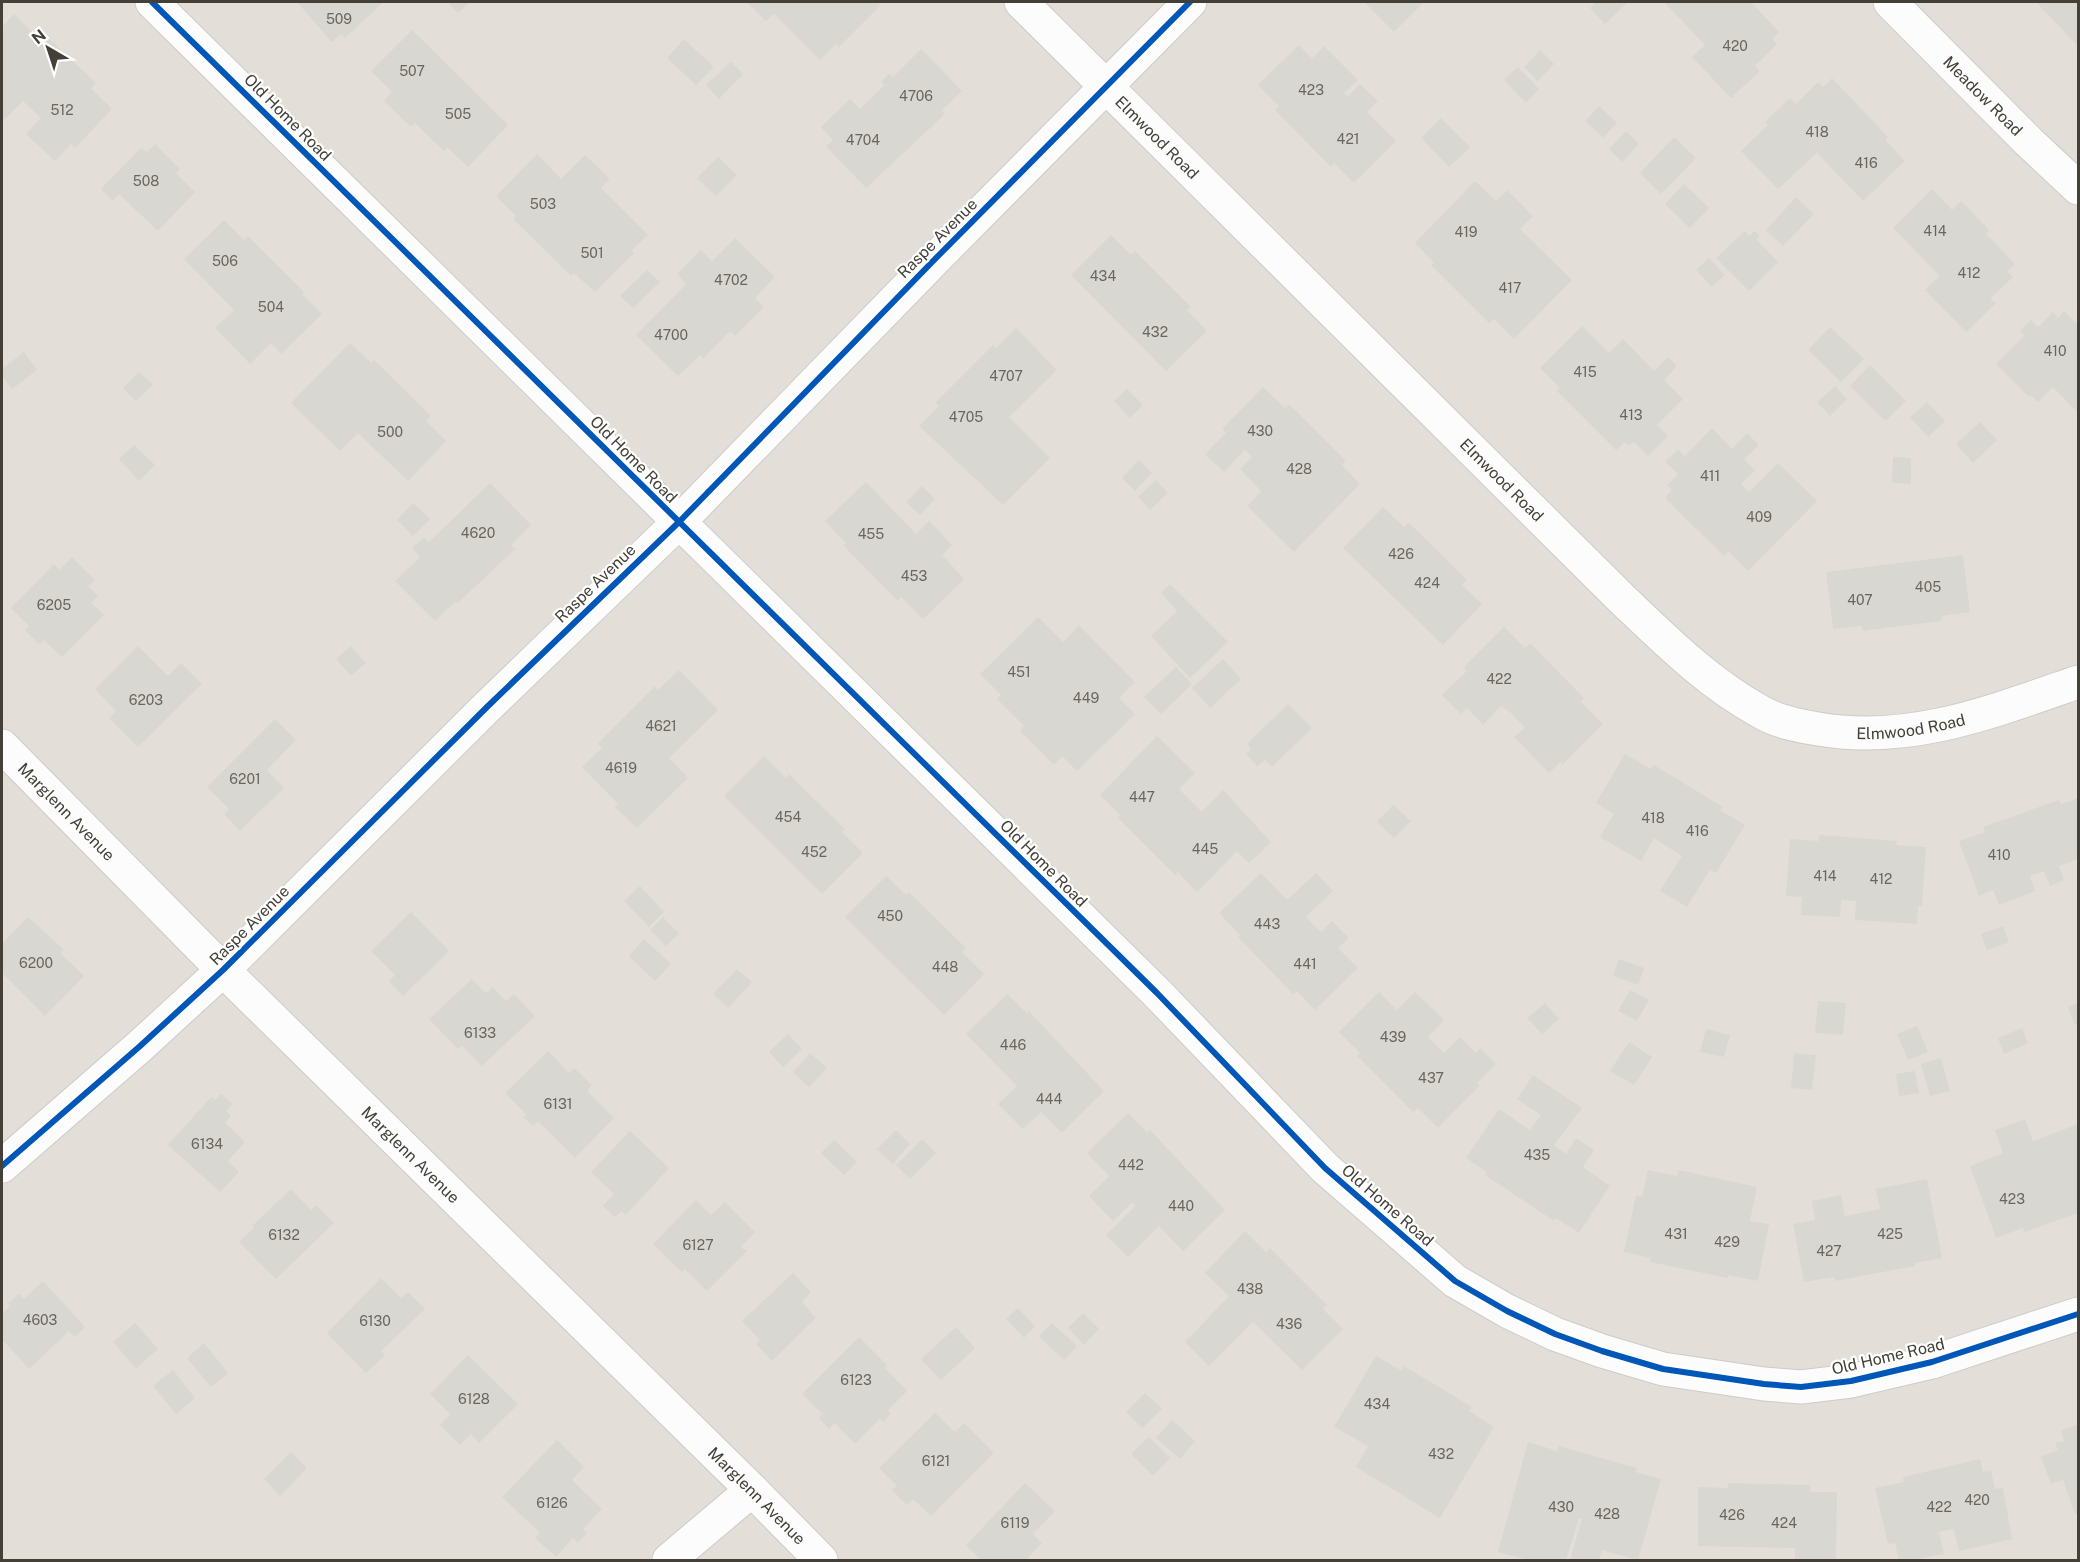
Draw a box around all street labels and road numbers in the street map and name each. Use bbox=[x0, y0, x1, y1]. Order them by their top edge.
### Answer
street label: Meadow Road bbox=[1939, 52, 2026, 140]
street label: Old Home Road bbox=[240, 70, 335, 165]
street label: Elmwood Road bbox=[1111, 92, 1203, 183]
street label: Raspe Avenue bbox=[894, 195, 981, 282]
street label: Old Home Road bbox=[586, 412, 681, 507]
street label: Elmwood Road bbox=[1456, 435, 1547, 526]
street label: Raspe Avenue bbox=[551, 540, 640, 627]
street label: Elmwood Road bbox=[1856, 710, 1967, 743]
street label: Marglenn Avenue bbox=[14, 759, 119, 865]
street label: Old Home Road bbox=[996, 816, 1091, 911]
street label: Raspe Avenue bbox=[206, 882, 293, 969]
street label: Marglenn Avenue bbox=[357, 1103, 463, 1207]
street label: Old Home Road bbox=[1338, 1160, 1437, 1250]
street label: Old Home Road bbox=[1830, 1334, 1946, 1379]
street label: Marglenn Avenue bbox=[704, 1443, 809, 1549]

